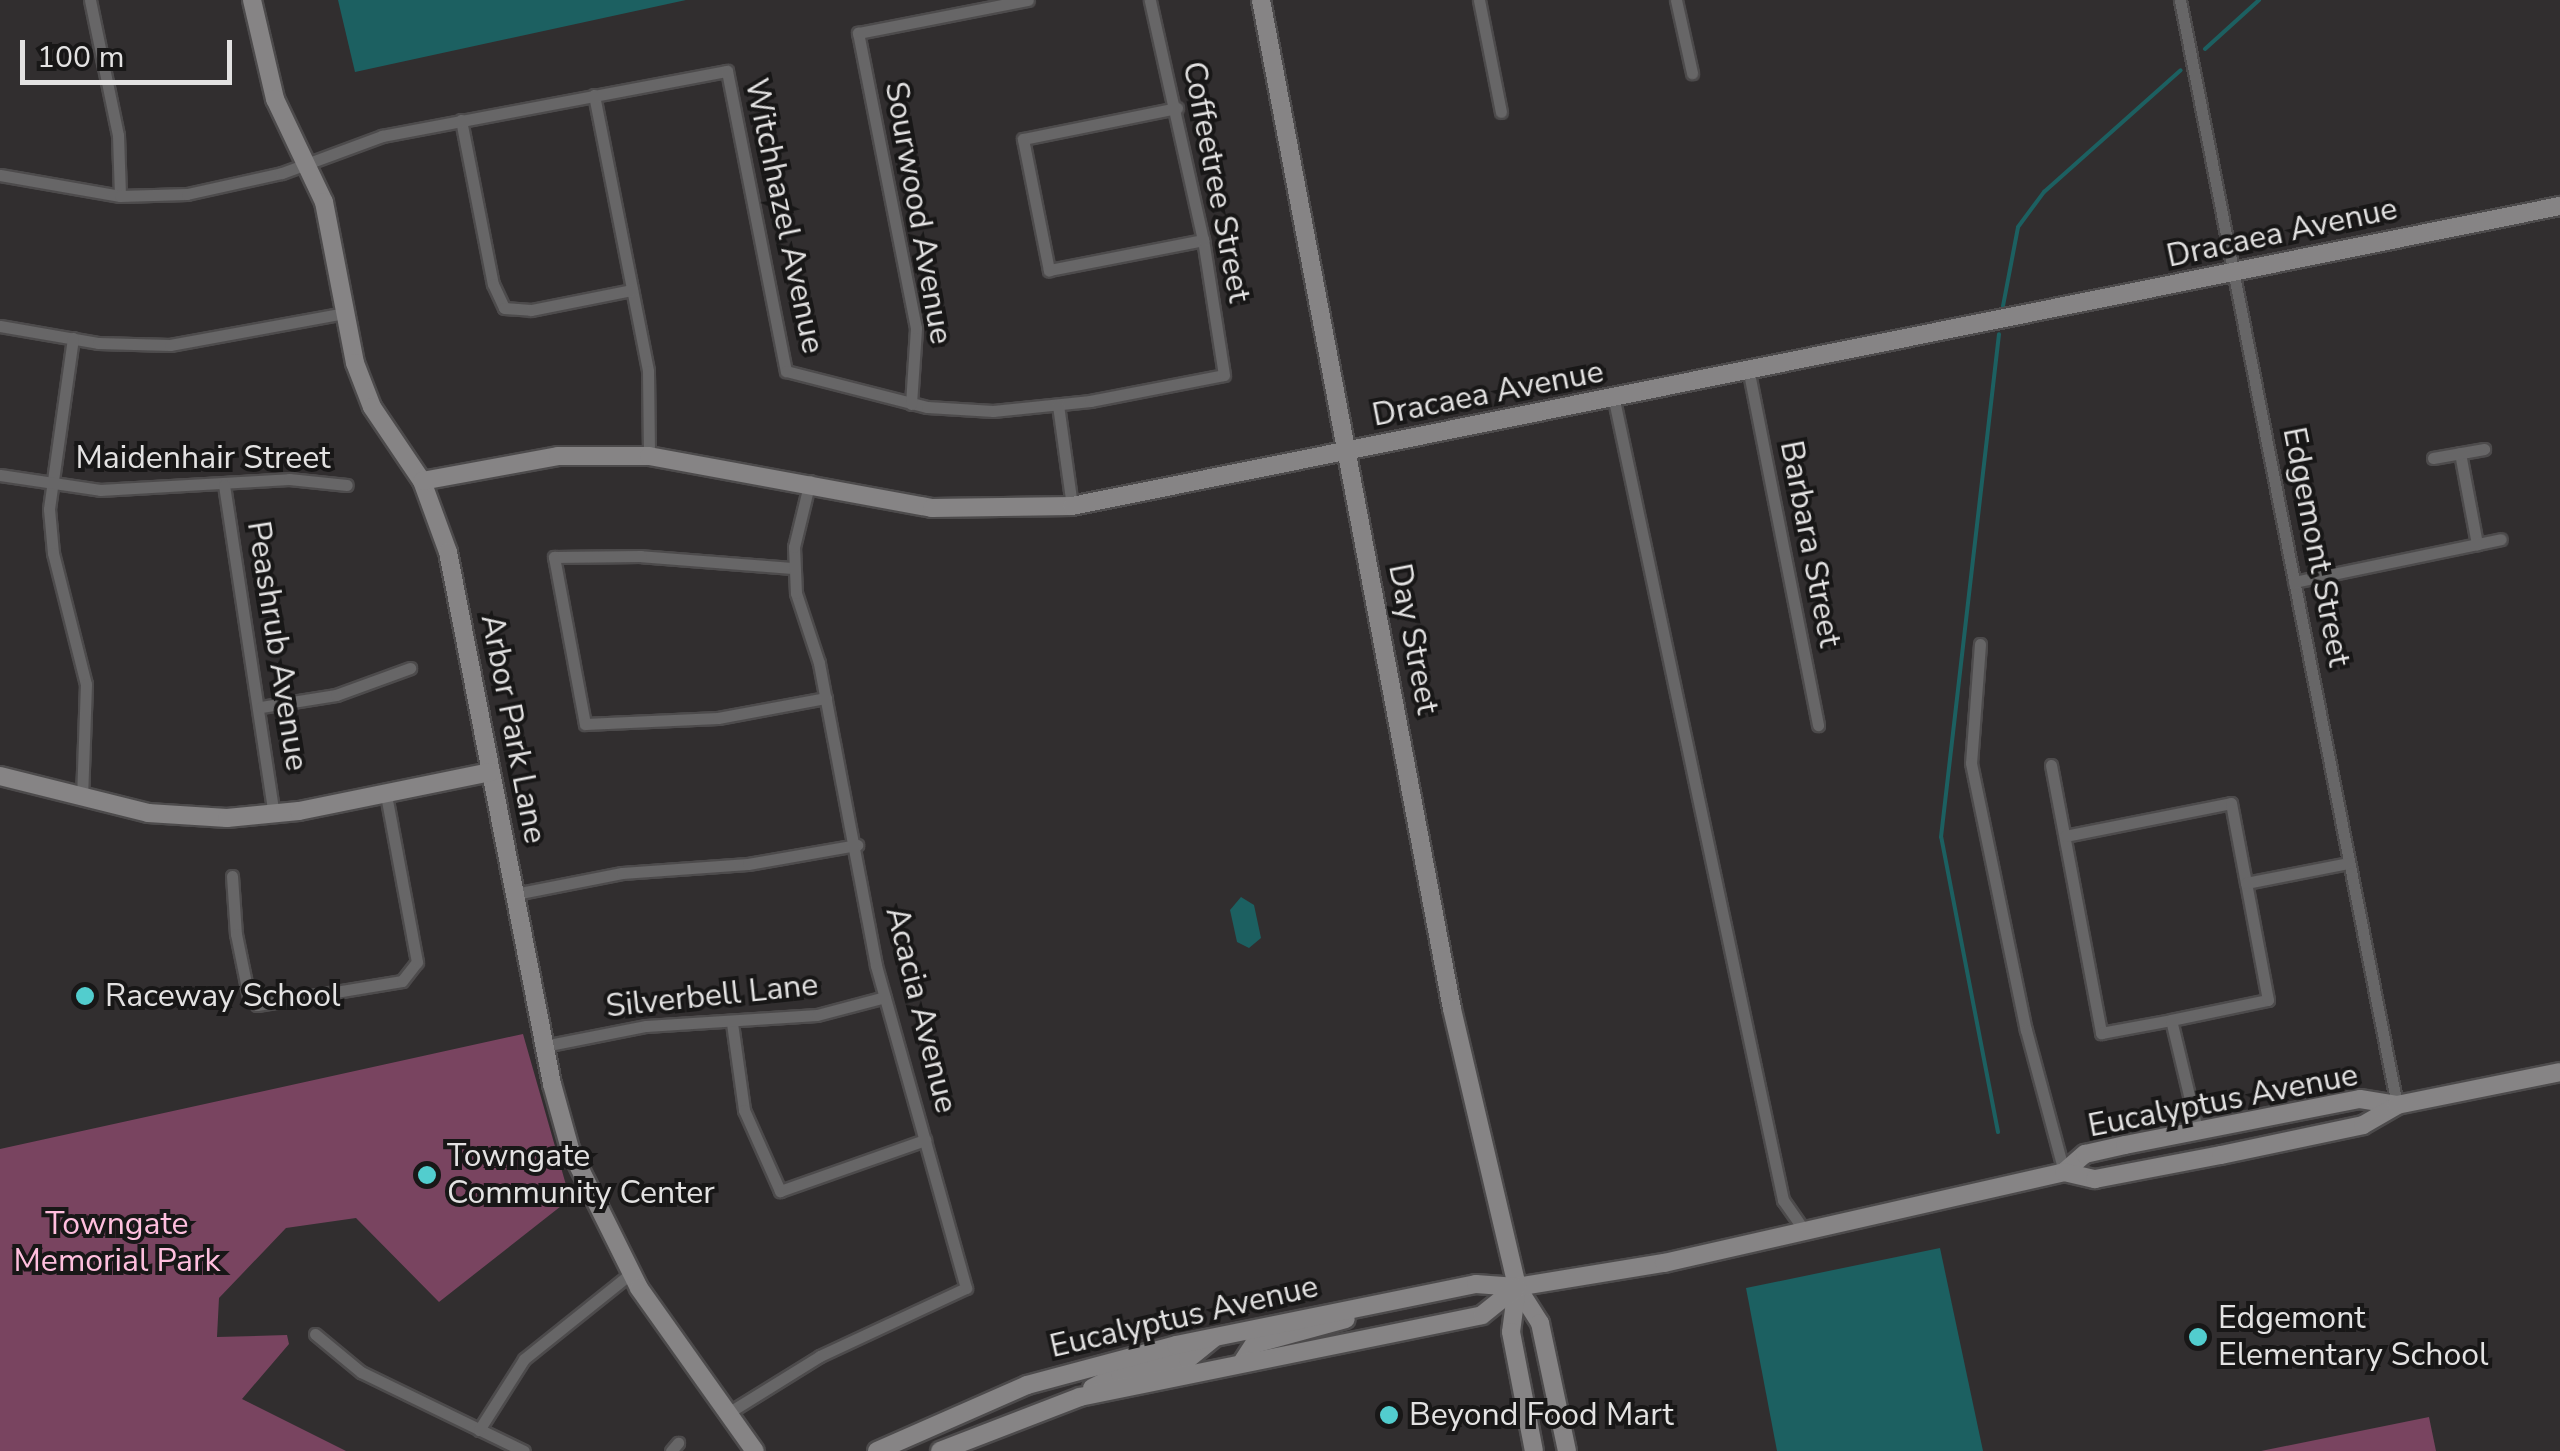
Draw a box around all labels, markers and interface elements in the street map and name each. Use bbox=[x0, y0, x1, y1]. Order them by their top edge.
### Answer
scale bar bbox=[25, 20, 238, 82]
text: 100 m bbox=[37, 37, 124, 78]
street label: Coffeetree Street bbox=[1174, 58, 1258, 306]
street label: Witchhazel Avenue bbox=[736, 75, 832, 357]
street label: Sourwood Avenue bbox=[876, 79, 960, 347]
street label: Dracaea Avenue bbox=[2163, 190, 2401, 276]
street label: Dracaea Avenue bbox=[1369, 353, 1607, 435]
street label: Edgemont Street bbox=[2274, 424, 2358, 670]
street label: Barbara Street bbox=[1771, 438, 1849, 650]
street label: Maidenhair Street bbox=[75, 439, 331, 477]
street label: Peashrub Avenue bbox=[238, 518, 316, 774]
street label: Day Street bbox=[1380, 560, 1446, 718]
street label: Arbor Park Lane bbox=[472, 611, 554, 847]
street label: Acacia Avenue bbox=[877, 903, 965, 1117]
street label: Silverbell Lane bbox=[604, 966, 820, 1026]
place label: Raceway School bbox=[105, 977, 340, 1015]
marker: Raceway School bbox=[74, 985, 96, 1007]
street label: Eucalyptus Avenue bbox=[2085, 1056, 2361, 1146]
place label: Towngate Community Center bbox=[447, 1138, 715, 1213]
marker: Towngate Community Center bbox=[416, 1164, 438, 1186]
park label: Towngate Memorial Park bbox=[13, 1206, 221, 1281]
street label: Eucalyptus Avenue bbox=[1046, 1267, 1322, 1367]
place label: Edgemont Elementary School bbox=[2218, 1300, 2489, 1375]
marker: Edgemont Elementary School bbox=[2187, 1326, 2209, 1348]
place label: Beyond Food Mart bbox=[1409, 1396, 1674, 1434]
marker: Beyond Food Mart bbox=[1378, 1404, 1400, 1426]

